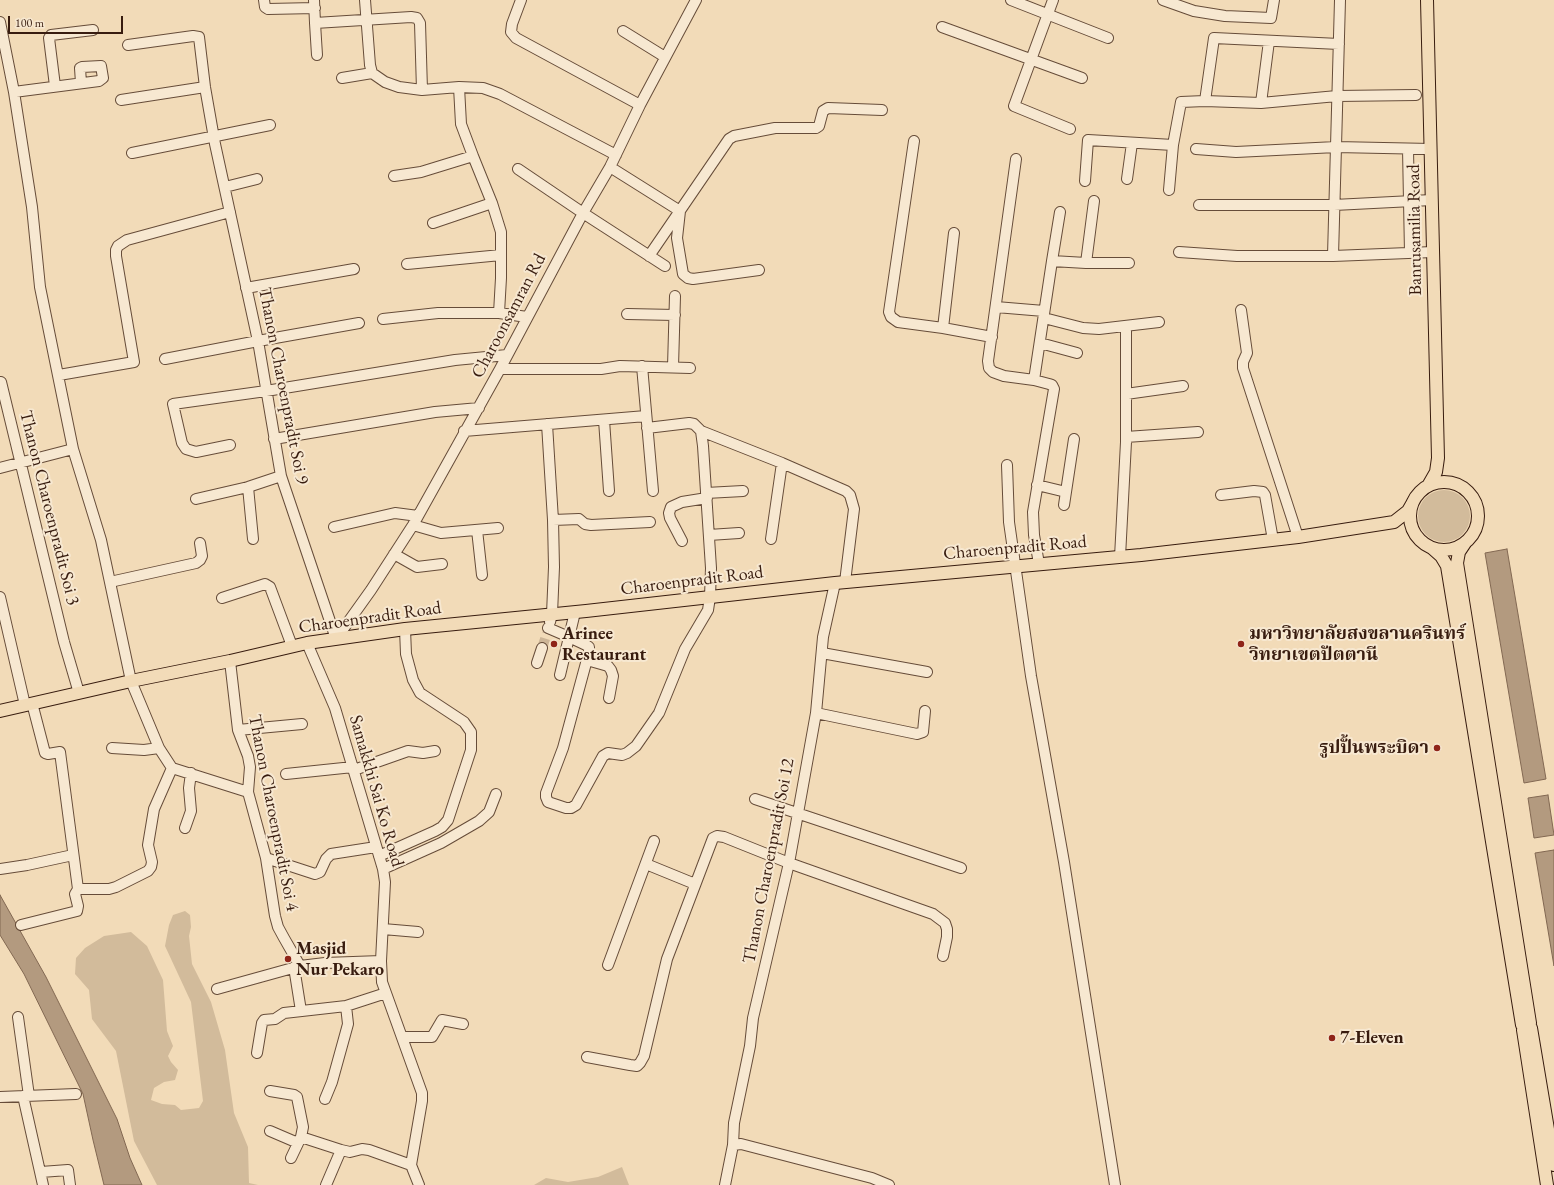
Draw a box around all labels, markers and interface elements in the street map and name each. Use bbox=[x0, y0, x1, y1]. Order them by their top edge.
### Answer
scale bar bbox=[10, 8, 125, 34]
text: 100 m bbox=[15, 15, 44, 31]
street label: Banrusamilia Road bbox=[1403, 164, 1427, 296]
street label: Charoonsamran Rd bbox=[467, 250, 551, 382]
street label: Thanon Charoenpradit Soi 9 bbox=[253, 286, 313, 486]
street label: Thanon Charoenpradit Soi 3 bbox=[14, 408, 84, 608]
street label: Charoenpradit Road bbox=[943, 531, 1087, 565]
street label: Charoenpradit Road bbox=[619, 562, 765, 600]
street label: Charoenpradit Road bbox=[297, 597, 443, 639]
place label: Arinee Restaurant bbox=[562, 623, 646, 666]
place label: มหาวิทยาลัยสงขลานครินทร์ วิทยาเขตปัตตานี bbox=[1249, 623, 1465, 666]
marker: Arinee Restaurant bbox=[549, 639, 559, 649]
marker: มหาวิทยาลัยสงขลานครินทร์ วิทยาเขตปัตตานี bbox=[1236, 639, 1246, 649]
street label: Thanon Charoenpradit Soi 4 bbox=[243, 713, 303, 913]
street label: Samakkhi Sai Ko Road bbox=[344, 713, 408, 869]
place label: รูปปั้นพระบิดา bbox=[1319, 737, 1429, 759]
marker: รูปปั้นพระบิดา bbox=[1432, 743, 1442, 753]
street label: Thanon Charoenpradit Soi 12 bbox=[738, 757, 800, 965]
place label: Masjid Nur Pekaro bbox=[296, 938, 384, 980]
marker: Masjid Nur Pekaro bbox=[283, 954, 293, 964]
place label: 7-Eleven bbox=[1340, 1027, 1404, 1049]
marker: 7-Eleven bbox=[1327, 1033, 1337, 1043]

